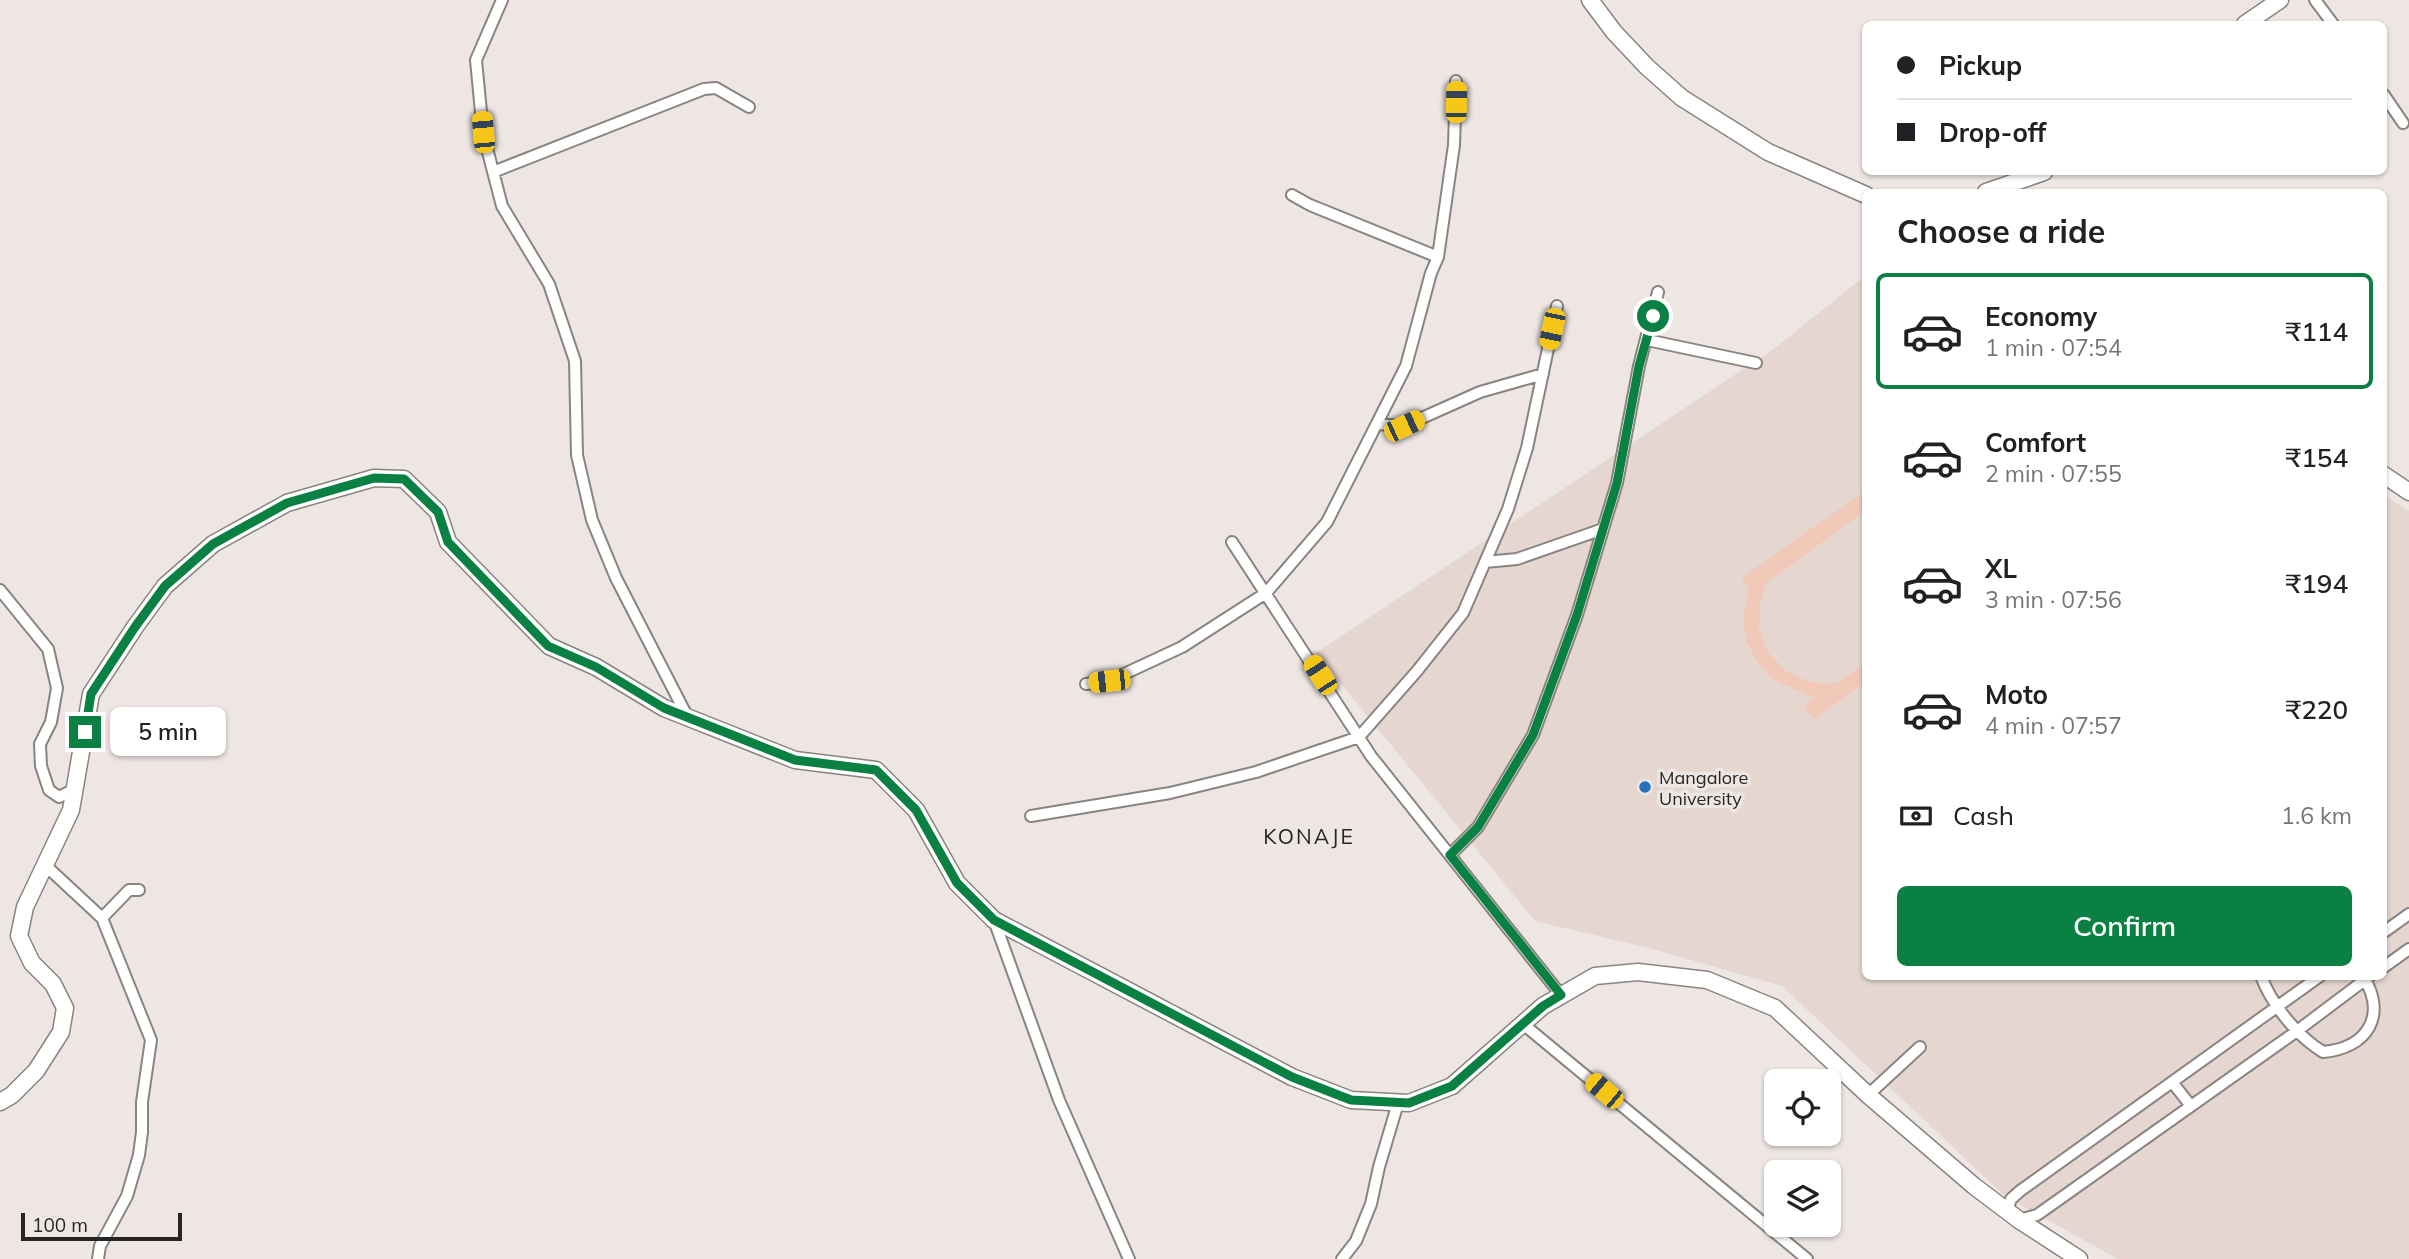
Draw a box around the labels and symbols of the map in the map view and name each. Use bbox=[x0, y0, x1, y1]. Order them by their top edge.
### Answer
car bbox=[1446, 81, 1467, 123]
car bbox=[471, 110, 496, 154]
route start bbox=[1637, 300, 1669, 332]
car bbox=[1538, 306, 1567, 352]
car bbox=[1381, 408, 1428, 444]
car bbox=[1300, 652, 1341, 698]
car bbox=[1088, 668, 1131, 694]
callout: 5 min bbox=[110, 708, 225, 756]
route end bbox=[69, 716, 101, 748]
place label: Mangalore University bbox=[1659, 766, 1748, 810]
marker: Mangalore University bbox=[1637, 779, 1653, 795]
district label: KONAJE bbox=[1263, 823, 1355, 849]
car bbox=[1582, 1069, 1627, 1113]
scale bar bbox=[21, 1210, 182, 1242]

